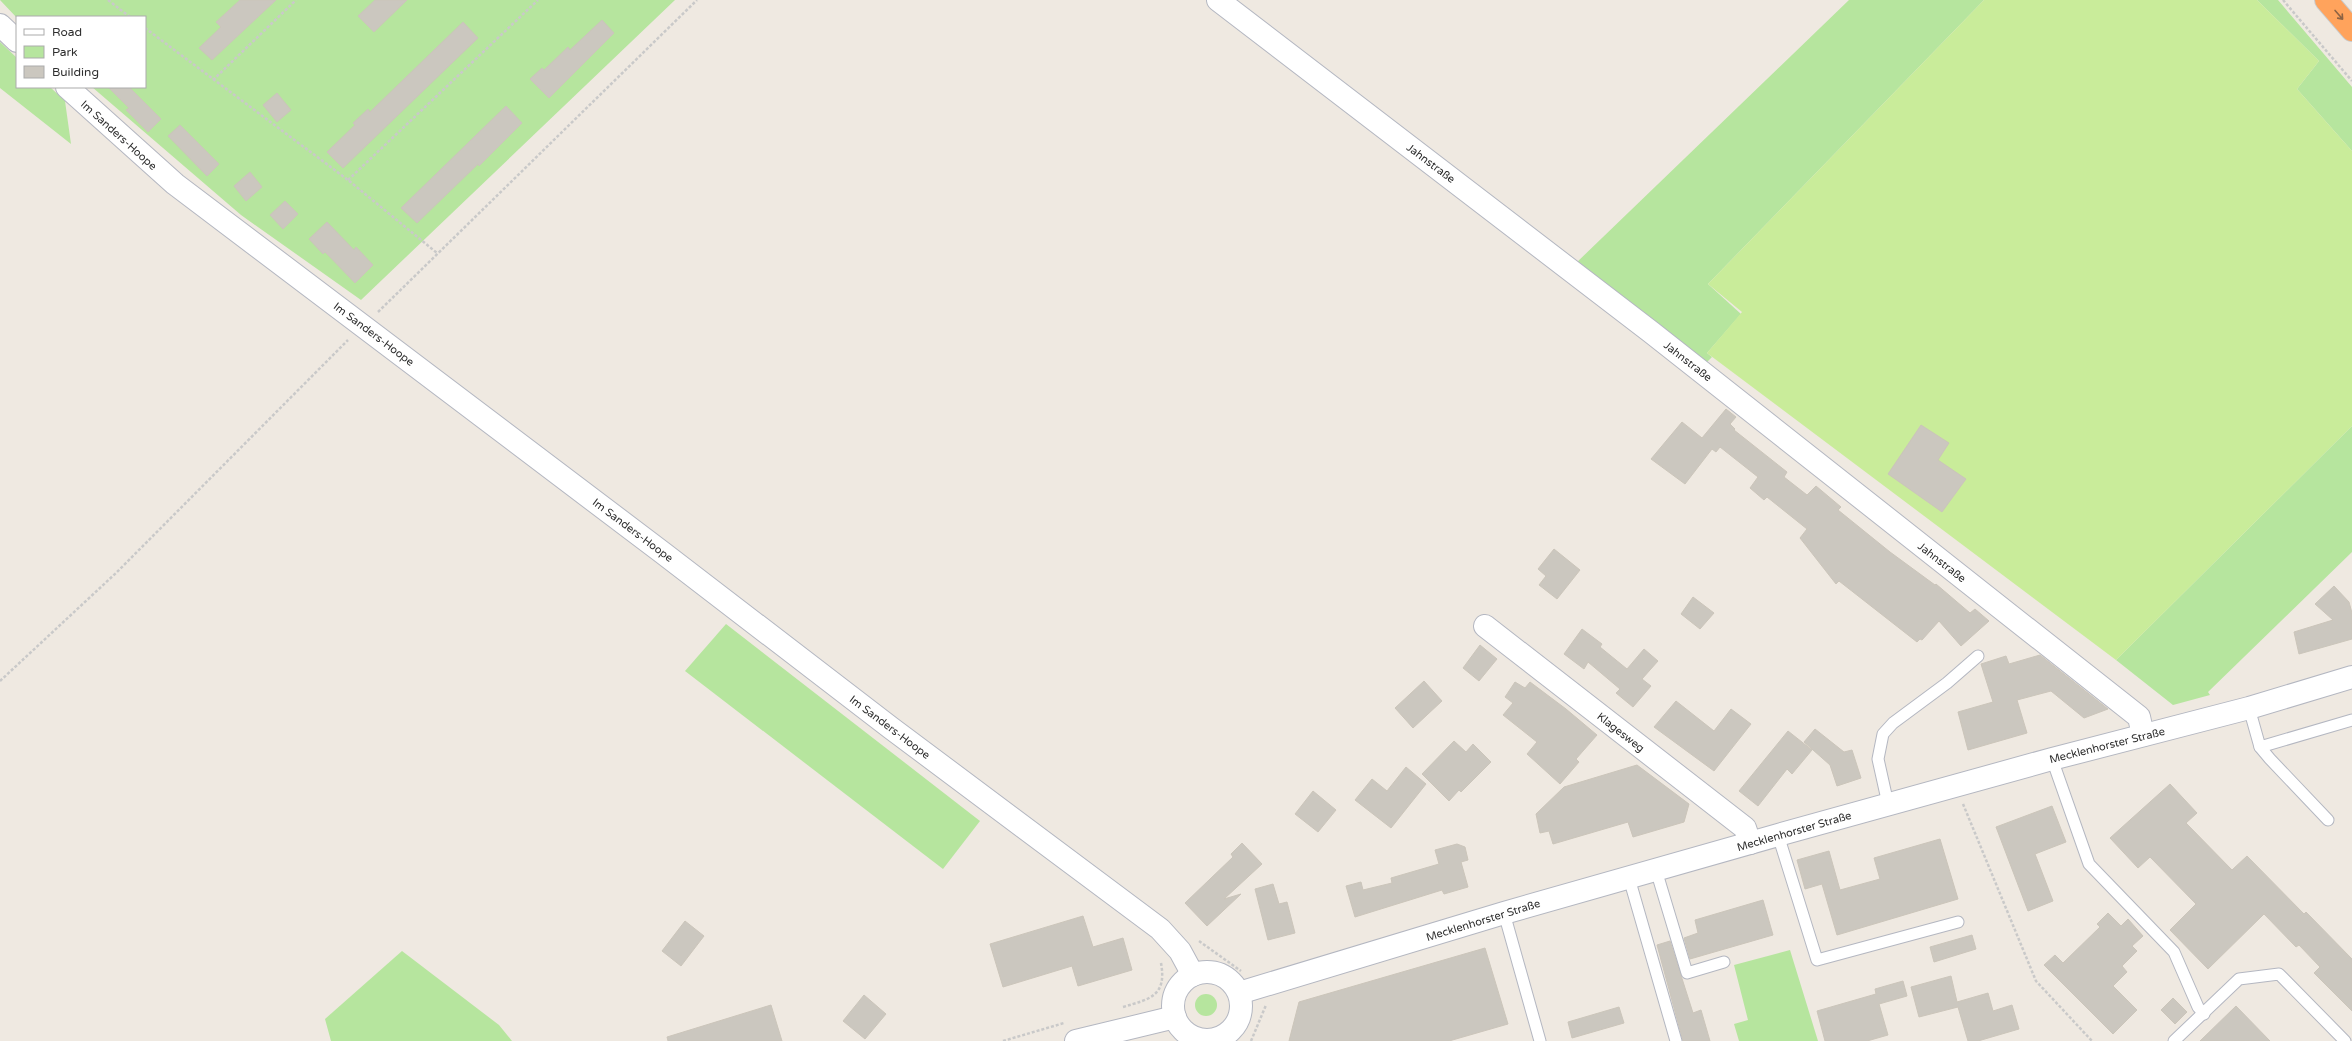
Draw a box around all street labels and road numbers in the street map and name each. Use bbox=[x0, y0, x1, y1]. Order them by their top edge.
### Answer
street label: Im Sanders-Hoope bbox=[78, 98, 159, 173]
street label: Jahnstraße bbox=[1404, 141, 1458, 186]
street label: Im Sanders-Hoope bbox=[331, 300, 417, 369]
street label: Jahnstraße bbox=[1661, 339, 1714, 384]
street label: Im Sanders-Hoope bbox=[590, 496, 676, 565]
street label: Jahnstraße bbox=[1915, 540, 1968, 585]
street label: Im Sanders-Hoope bbox=[847, 693, 933, 762]
street label: Klagesweg bbox=[1594, 710, 1647, 755]
street label: Mecklenhorster Straße bbox=[2048, 725, 2166, 766]
street label: Mecklenhorster Straße bbox=[1735, 809, 1853, 854]
street label: Mecklenhorster Straße bbox=[1425, 897, 1542, 944]

